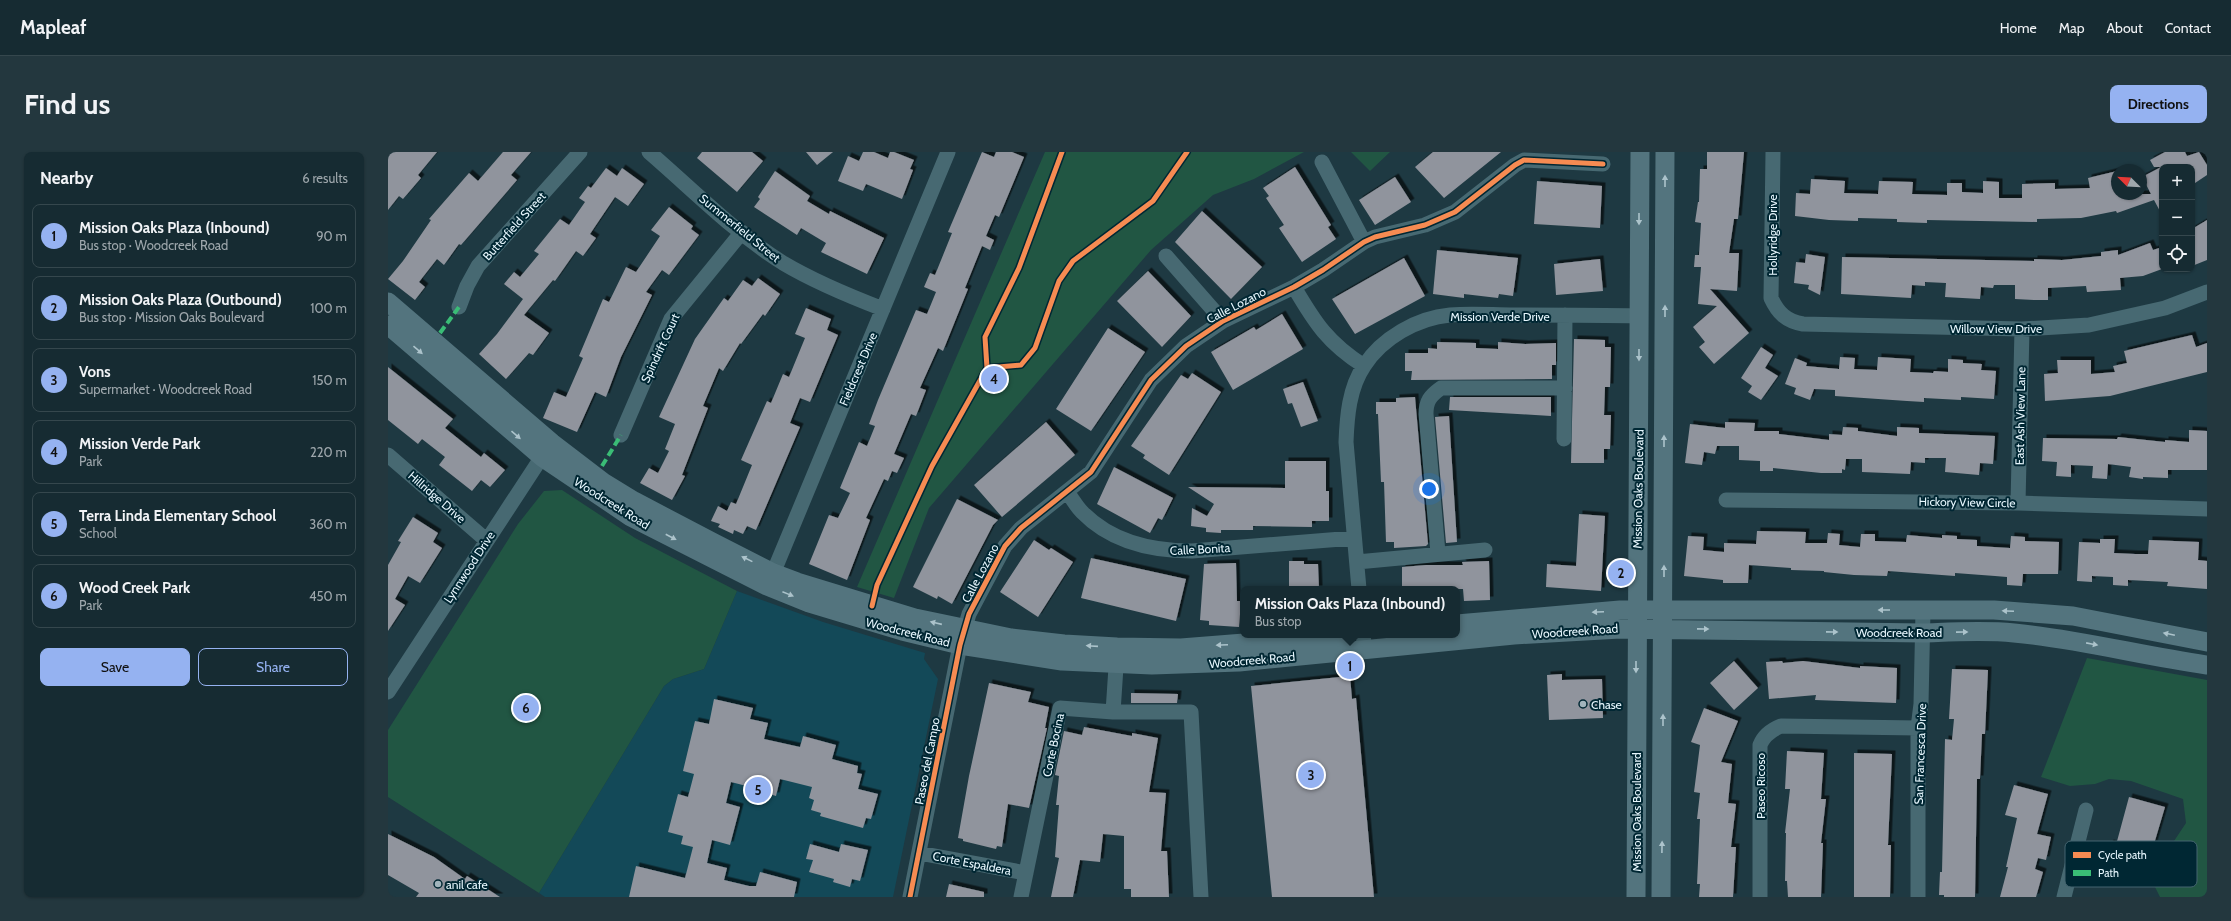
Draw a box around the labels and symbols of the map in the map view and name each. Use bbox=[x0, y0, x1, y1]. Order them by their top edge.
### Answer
north arrow bbox=[2111, 164, 2147, 200]
one-way arrow bbox=[1662, 174, 1668, 187]
street label: Butterfield Street bbox=[479, 189, 549, 263]
street label: Summerfield Street bbox=[696, 191, 784, 265]
street label: Hollyridge Drive bbox=[1765, 194, 1780, 276]
one-way arrow bbox=[1636, 213, 1642, 226]
street label: Calle Lozano bbox=[1204, 283, 1269, 326]
one-way arrow bbox=[1662, 304, 1668, 317]
street label: Mission Verde Drive bbox=[1450, 309, 1550, 324]
street label: Spindrift Court bbox=[637, 311, 683, 385]
street label: Willow View Drive bbox=[1950, 321, 2042, 336]
street label: Fieldcrest Drive bbox=[836, 330, 880, 408]
one-way arrow bbox=[412, 346, 423, 355]
one-way arrow bbox=[1636, 349, 1642, 362]
pin: 4 bbox=[981, 364, 1007, 394]
street label: East Ash View Lane bbox=[2012, 367, 2028, 465]
street label: Mission Oaks Boulevard bbox=[1629, 429, 1647, 549]
one-way arrow bbox=[511, 430, 522, 439]
one-way arrow bbox=[1661, 434, 1667, 447]
street label: Hillridge Drive bbox=[405, 468, 469, 526]
street label: Woodcreek Road bbox=[571, 474, 653, 532]
your location bbox=[1419, 479, 1439, 499]
street label: Hickory View Circle bbox=[1918, 494, 2016, 510]
street label: Lynnwood Drive bbox=[440, 528, 498, 606]
one-way arrow bbox=[665, 534, 677, 540]
street label: Calle Bonita bbox=[1169, 540, 1231, 558]
street label: Calle Lozano bbox=[958, 541, 1002, 605]
one-way arrow bbox=[741, 556, 753, 562]
pin: 2 bbox=[1608, 558, 1634, 588]
one-way arrow bbox=[1661, 564, 1667, 577]
one-way arrow bbox=[782, 592, 794, 598]
one-way arrow bbox=[1877, 607, 1890, 613]
one-way arrow bbox=[2002, 607, 2014, 614]
one-way arrow bbox=[1592, 608, 1604, 615]
street label: Woodcreek Road bbox=[864, 614, 952, 650]
one-way arrow bbox=[930, 620, 942, 626]
street label: Woodcreek Road bbox=[1531, 621, 1619, 641]
street label: Woodcreek Road bbox=[1856, 625, 1942, 640]
one-way arrow bbox=[1697, 626, 1710, 632]
one-way arrow bbox=[1826, 628, 1838, 635]
one-way arrow bbox=[1956, 629, 1969, 635]
one-way arrow bbox=[2163, 631, 2175, 637]
one-way arrow bbox=[1086, 642, 1098, 649]
one-way arrow bbox=[1216, 642, 1228, 649]
one-way arrow bbox=[2085, 642, 2098, 648]
street label: Woodcreek Road bbox=[1208, 649, 1296, 671]
pin: 1 bbox=[1337, 651, 1363, 681]
one-way arrow bbox=[1633, 661, 1639, 674]
pin: 6 bbox=[513, 693, 539, 723]
place label: Chase bbox=[1591, 697, 1622, 712]
marker: Chase bbox=[1578, 699, 1588, 709]
street label: San Francesca Drive bbox=[1911, 703, 1929, 805]
street label: Corte Bocina bbox=[1039, 712, 1067, 778]
one-way arrow bbox=[1660, 713, 1666, 726]
street label: Paseo del Campo bbox=[911, 716, 943, 806]
street label: Mission Oaks Boulevard bbox=[1629, 752, 1644, 872]
street label: Paseo Ricoso bbox=[1753, 753, 1768, 819]
pin: 3 bbox=[1298, 760, 1324, 790]
pin: 5 bbox=[745, 775, 771, 805]
one-way arrow bbox=[1659, 840, 1665, 853]
legend bbox=[2065, 841, 2197, 887]
street label: Corte Espaldera bbox=[932, 848, 1013, 878]
text: Cycle path bbox=[2098, 848, 2147, 862]
text: Path bbox=[2098, 866, 2119, 880]
place label: anil cafe bbox=[446, 877, 488, 892]
marker: anil cafe bbox=[433, 879, 443, 889]

